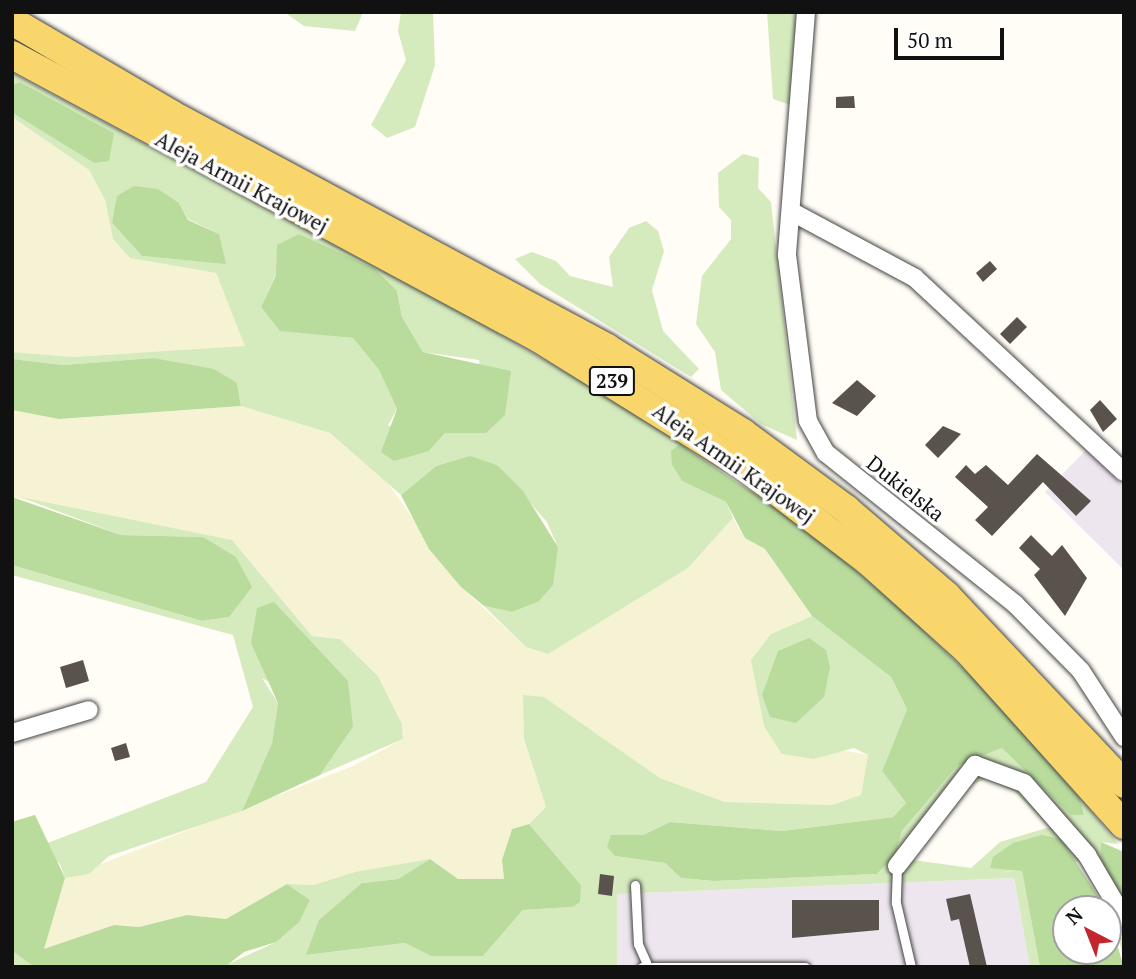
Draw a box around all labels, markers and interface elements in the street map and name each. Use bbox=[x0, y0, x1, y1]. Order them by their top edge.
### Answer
scale bar bbox=[898, 14, 1008, 58]
text: 50 m bbox=[907, 26, 953, 54]
street label: Aleja Armii Krajowej bbox=[151, 126, 333, 238]
road number: 239 bbox=[588, 366, 636, 396]
street label: Aleja Armii Krajowej bbox=[648, 397, 820, 529]
street label: Dukielska bbox=[862, 450, 950, 526]
north arrow bbox=[1052, 895, 1122, 965]
text: N bbox=[1060, 901, 1088, 930]

